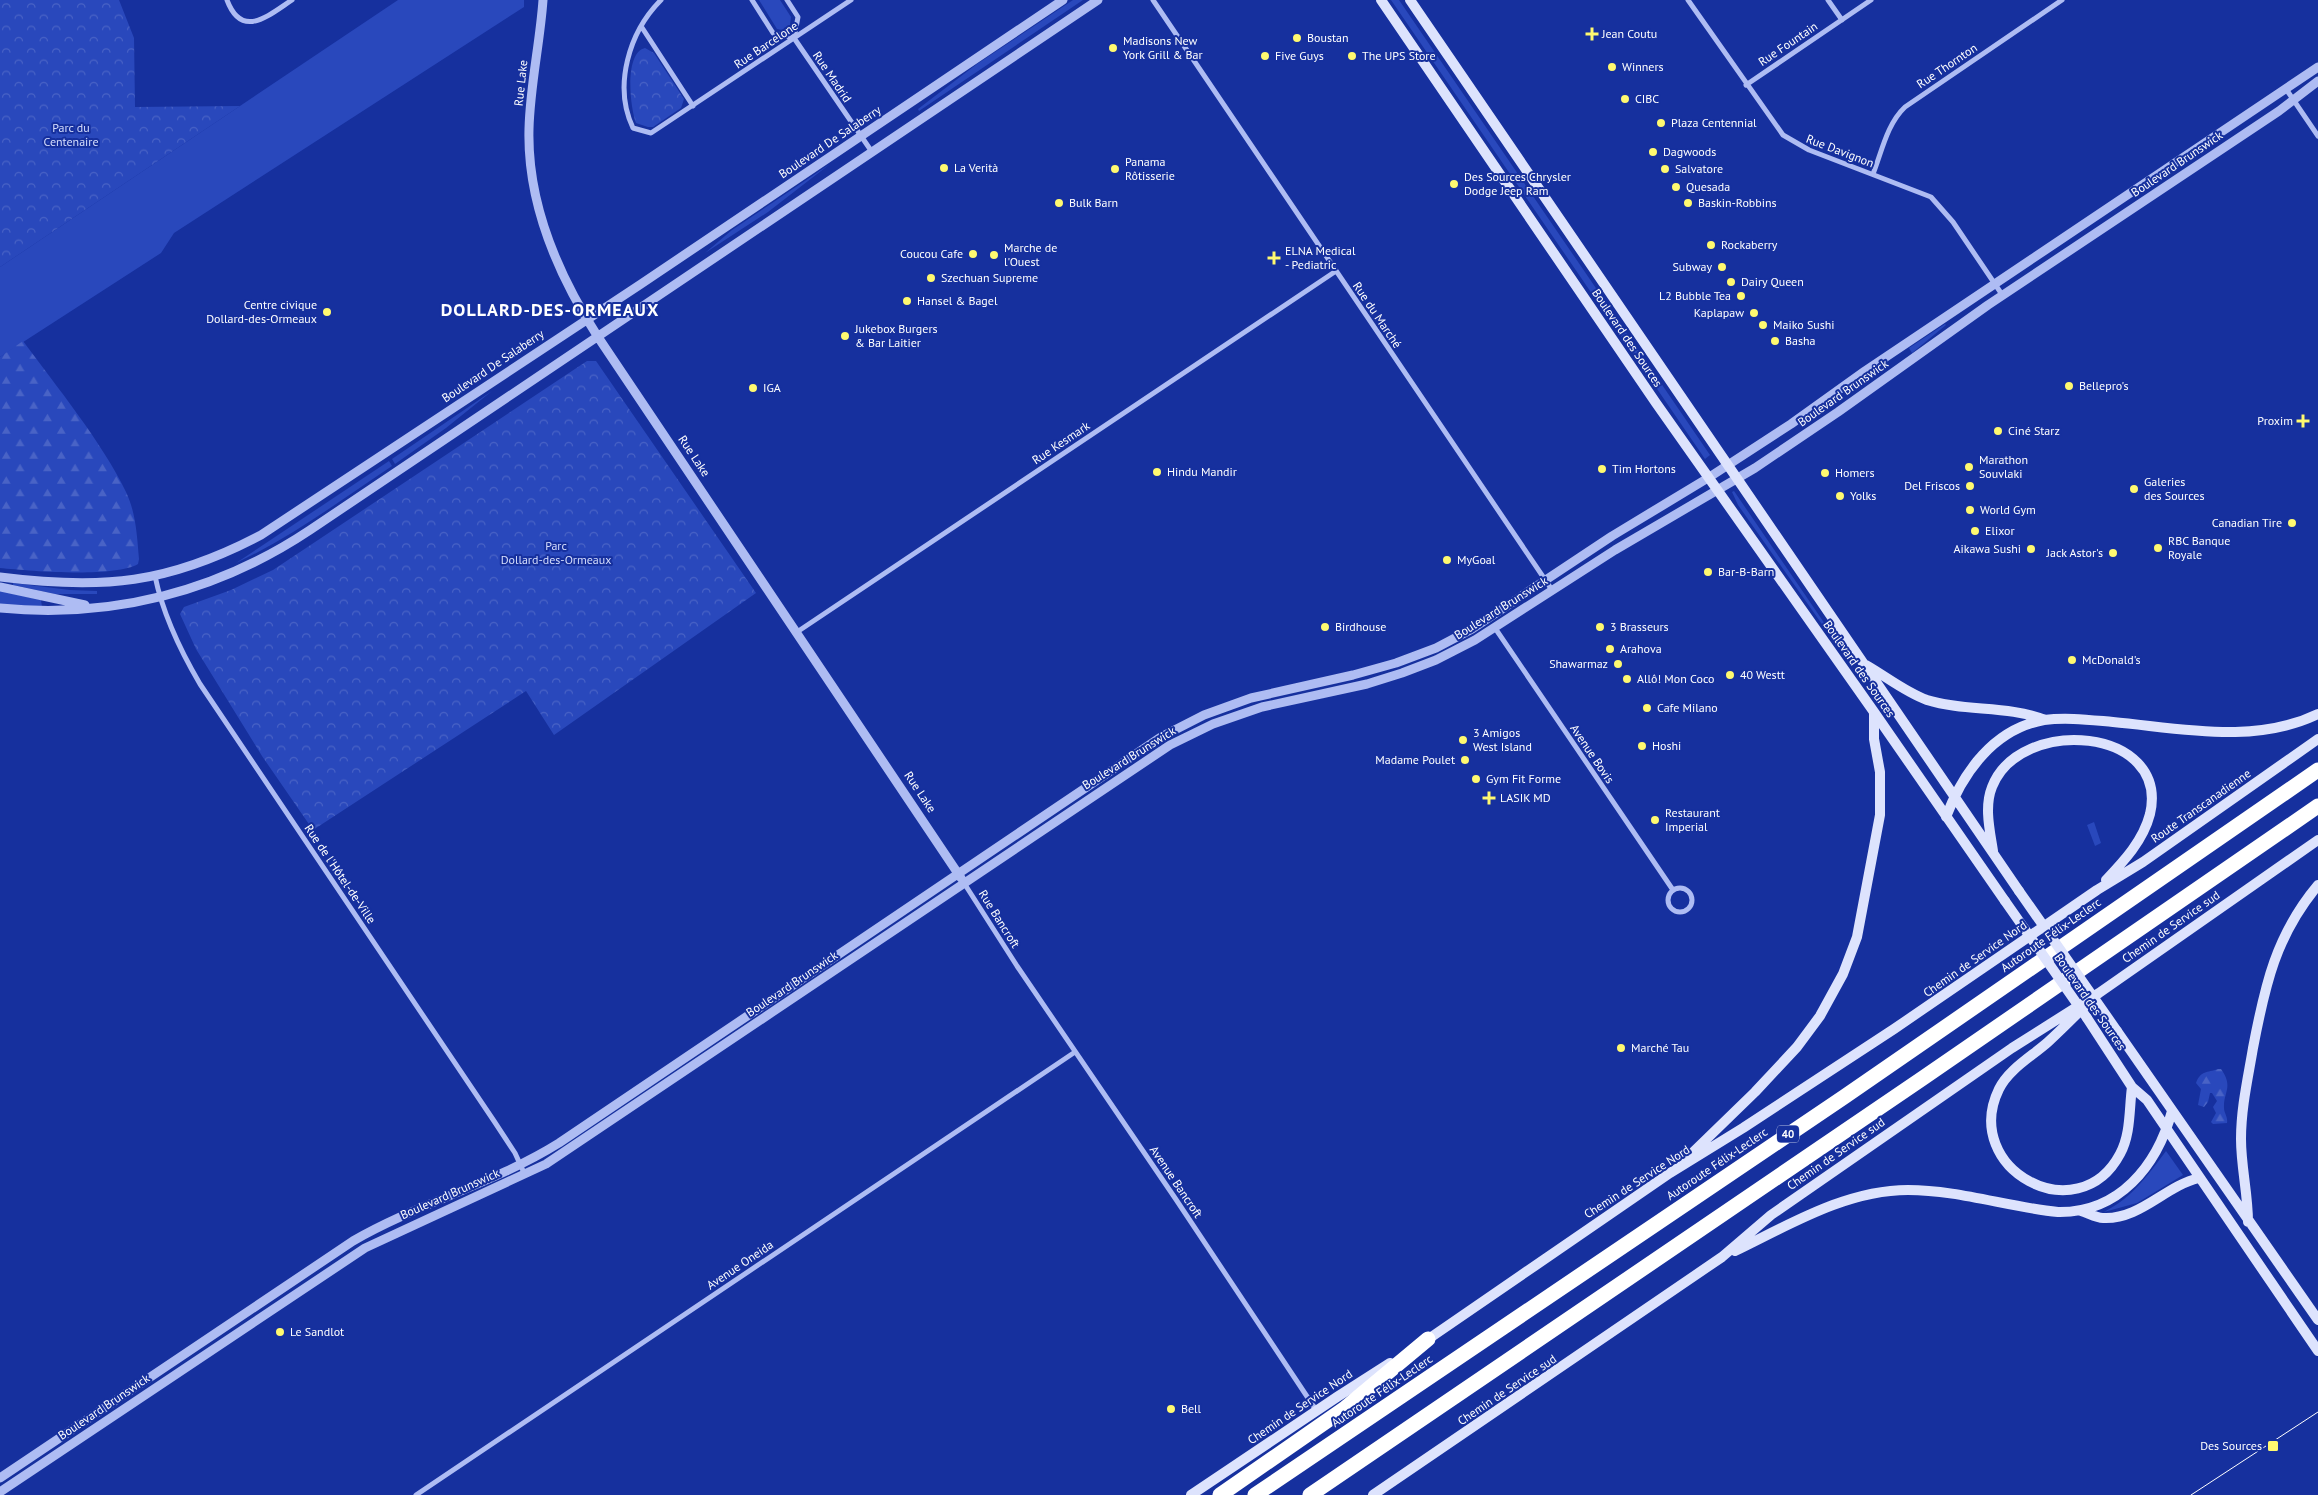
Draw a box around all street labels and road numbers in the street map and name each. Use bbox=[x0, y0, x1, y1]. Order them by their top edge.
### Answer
street label: Rue Barcelone bbox=[731, 18, 800, 71]
street label: Rue Fountain bbox=[1755, 18, 1820, 69]
street label: Rue Thornton bbox=[1914, 40, 1980, 91]
street label: Rue Madrid bbox=[810, 48, 855, 105]
street label: Rue Lake bbox=[511, 59, 530, 107]
street label: Boulevard De Salaberry bbox=[776, 102, 884, 181]
street label: Boulevard Brunswick bbox=[2128, 127, 2226, 200]
street label: Rue Davignon bbox=[1804, 131, 1876, 170]
street label: Rue du Marché bbox=[1350, 279, 1405, 351]
street label: Boulevard des Sources bbox=[1589, 286, 1666, 390]
street label: Boulevard De Salaberry bbox=[439, 326, 547, 405]
street label: Boulevard Brunswick bbox=[1795, 356, 1891, 429]
street label: Rue Kesmark bbox=[1029, 418, 1093, 467]
street label: Rue Lake bbox=[675, 432, 714, 479]
street label: Boulevard Brunswick bbox=[1451, 573, 1550, 642]
street label: Boulevard des Sources bbox=[1820, 617, 1899, 720]
street label: Avenue Bovis bbox=[1567, 721, 1618, 786]
street label: Boulevard Brunswick bbox=[1079, 723, 1178, 792]
street label: Route Transcanadienne bbox=[2148, 766, 2253, 846]
street label: Rue Lake bbox=[901, 768, 940, 815]
street label: Rue de l'Hôtel-de-Ville bbox=[302, 821, 379, 926]
street label: Rue Bancroft bbox=[976, 887, 1023, 951]
street label: Chemin de Service sud bbox=[2119, 887, 2223, 966]
street label: Autoroute Félix-Leclerc bbox=[1998, 894, 2104, 975]
street label: Chemin de Service Nord bbox=[1920, 917, 2029, 1000]
street label: Boulevard Brunswick bbox=[743, 947, 841, 1020]
street label: Boulevard des Sources bbox=[2051, 950, 2130, 1053]
street label: Chemin de Service sud bbox=[1784, 1114, 1888, 1193]
street label: Autoroute Félix-Leclerc bbox=[1663, 1124, 1771, 1203]
road number: 40 bbox=[1777, 1126, 1799, 1142]
street label: Chemin de Service Nord bbox=[1581, 1142, 1692, 1221]
street label: Avenue Bancroft bbox=[1147, 1143, 1206, 1221]
street label: Boulevard Brunswick bbox=[398, 1165, 502, 1222]
street label: Avenue Oneida bbox=[704, 1237, 776, 1292]
street label: Autoroute Félix-Leclerc bbox=[1328, 1351, 1436, 1430]
street label: Chemin de Service sud bbox=[1454, 1351, 1559, 1428]
street label: Chemin de Service Nord bbox=[1245, 1366, 1355, 1447]
street label: Boulevard Brunswick bbox=[55, 1370, 153, 1443]

